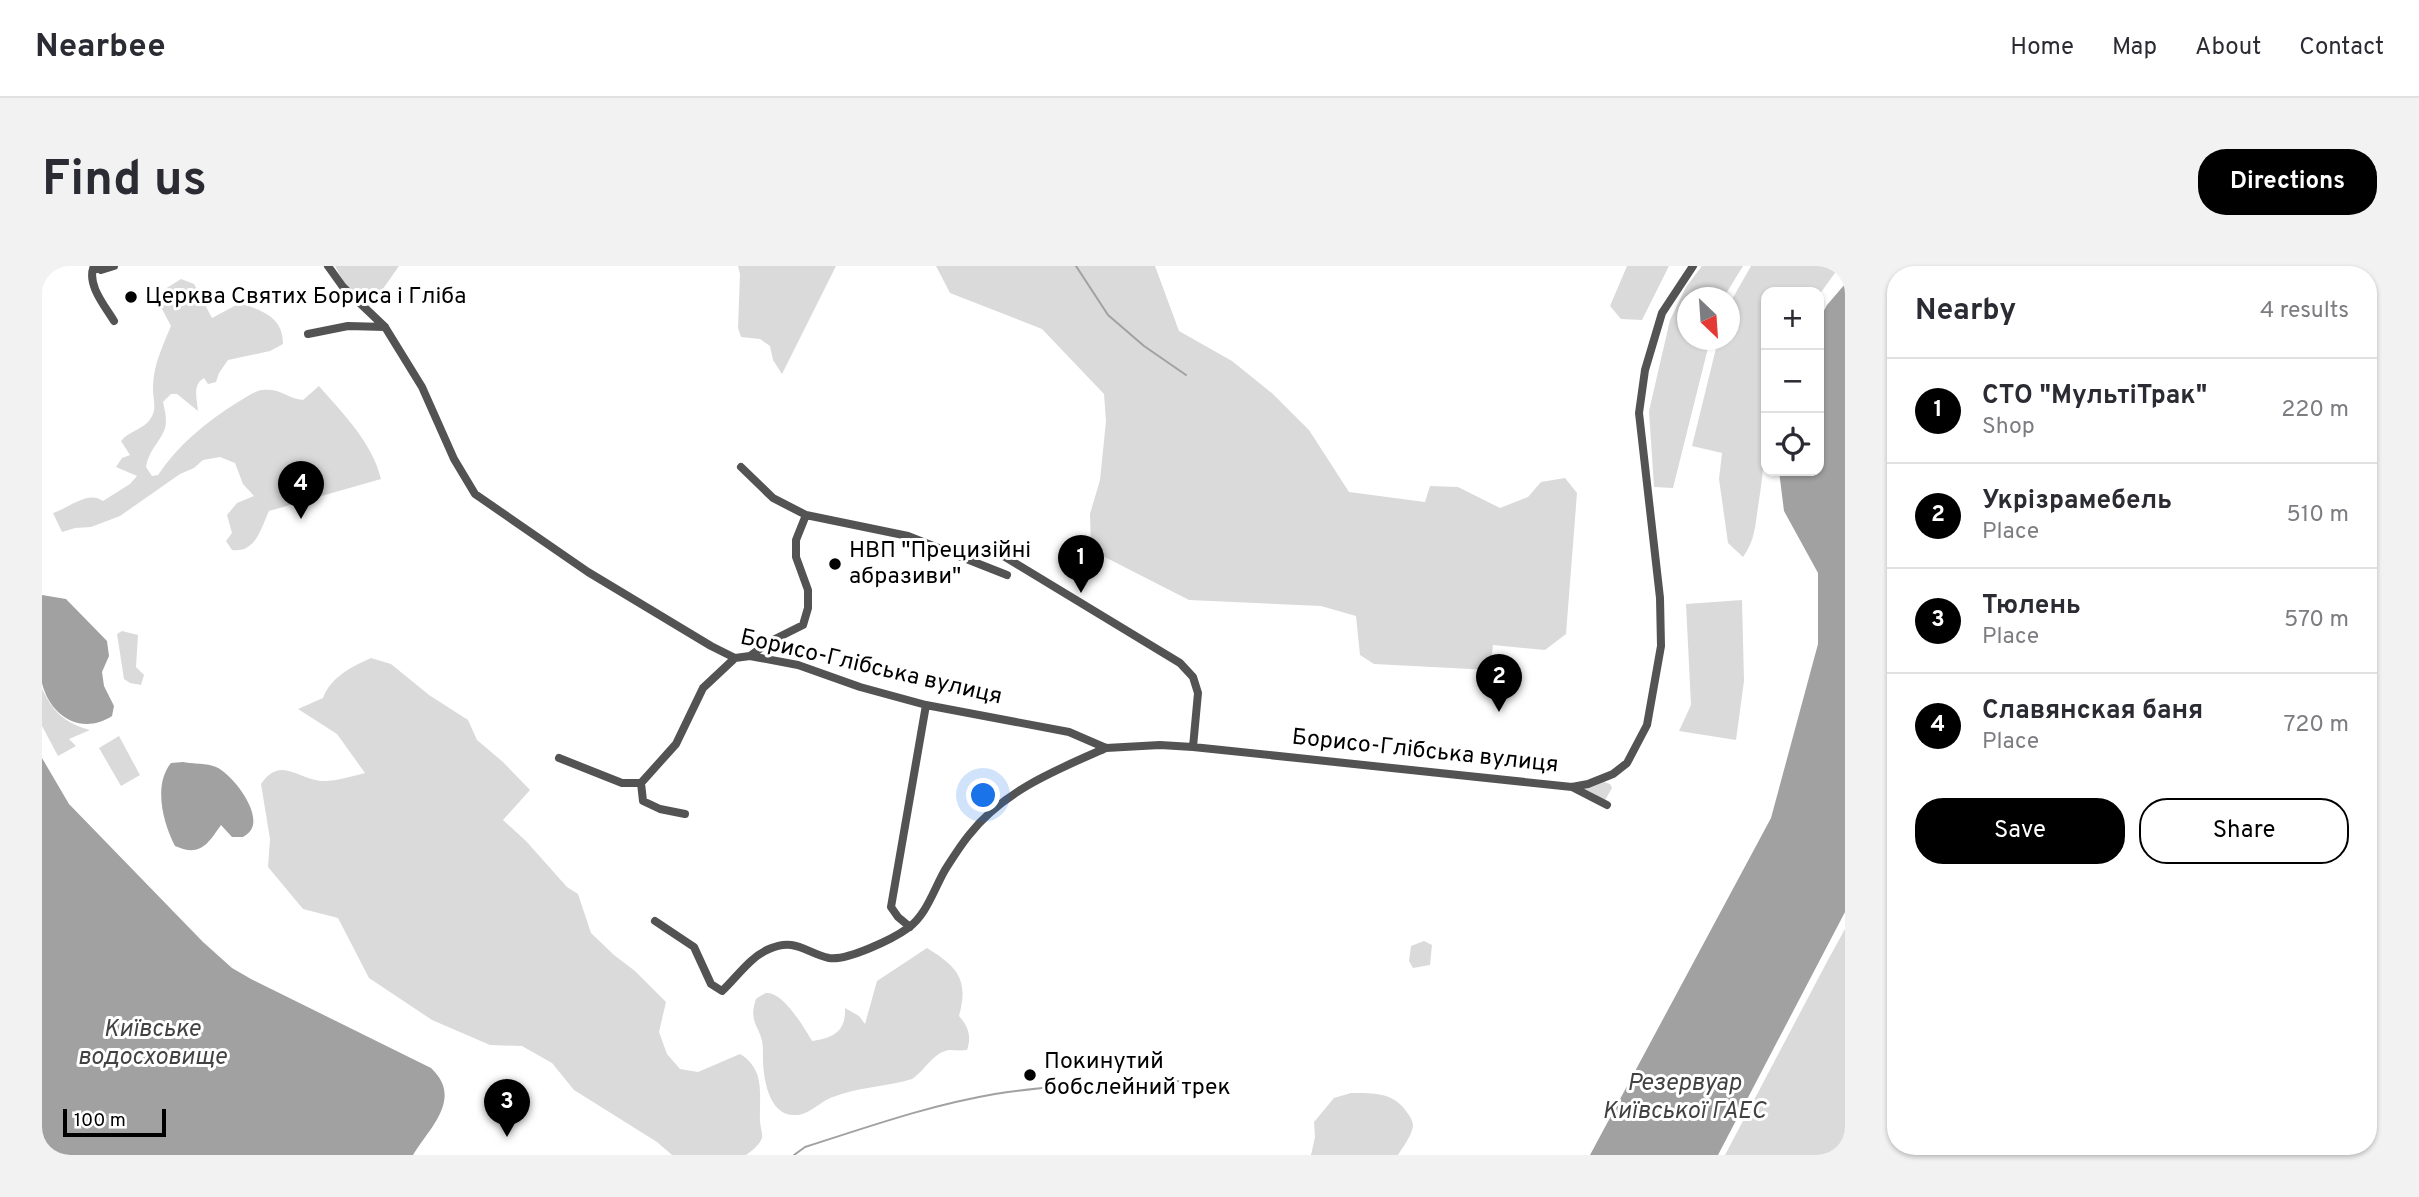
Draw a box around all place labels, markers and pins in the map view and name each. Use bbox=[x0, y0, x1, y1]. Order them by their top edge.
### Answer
place label: Церква Святих Бориса і Гліба bbox=[145, 283, 466, 312]
marker: Церква Святих Бориса і Гліба bbox=[123, 289, 139, 305]
pin: 4 bbox=[278, 461, 324, 519]
pin: 1 bbox=[1058, 535, 1104, 593]
place label: НВП "Прецизійні абразиви" bbox=[849, 537, 1031, 592]
marker: НВП "Прецизійні абразиви" bbox=[827, 556, 843, 572]
pin: 2 bbox=[1476, 654, 1522, 712]
place label: Покинутий бобслейний трек bbox=[1044, 1048, 1231, 1103]
marker: Покинутий бобслейний трек bbox=[1022, 1067, 1038, 1083]
pin: 3 bbox=[484, 1079, 530, 1137]

